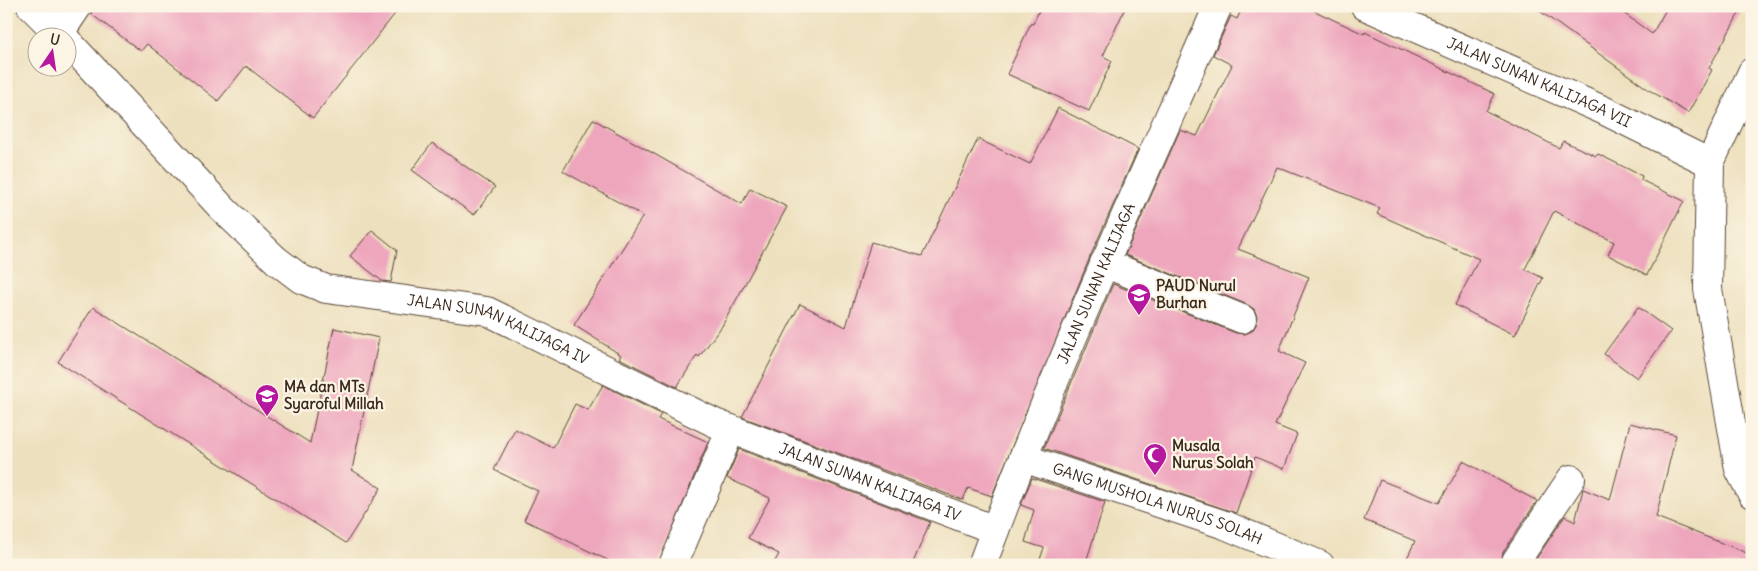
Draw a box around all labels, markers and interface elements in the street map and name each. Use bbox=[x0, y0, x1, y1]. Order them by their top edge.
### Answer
north arrow bbox=[28, 28, 78, 78]
text: U bbox=[48, 29, 62, 49]
street label: JALAN SUNAN KALIJAGA VII bbox=[1444, 33, 1634, 131]
street label: JALAN SUNAN KALIJAGA bbox=[1053, 199, 1139, 366]
place label: PAUD Nurul Burhan bbox=[1156, 276, 1236, 312]
school or university icon: PAUD Nurul Burhan bbox=[1126, 282, 1152, 316]
street label: JALAN SUNAN KALIJAGA IV bbox=[406, 290, 592, 369]
place label: MA dan MTs Syaroful Millah bbox=[284, 377, 384, 414]
school or university icon: MA dan MTs Syaroful Millah bbox=[254, 383, 280, 417]
place label: Musala Nurus Solah bbox=[1172, 436, 1254, 472]
street label: JALAN SUNAN KALIJAGA IV bbox=[777, 438, 963, 525]
mosque icon: Musala Nurus Solah bbox=[1142, 442, 1168, 476]
street label: GANG MUSHOLA NURUS SOLAH bbox=[1050, 458, 1266, 549]

